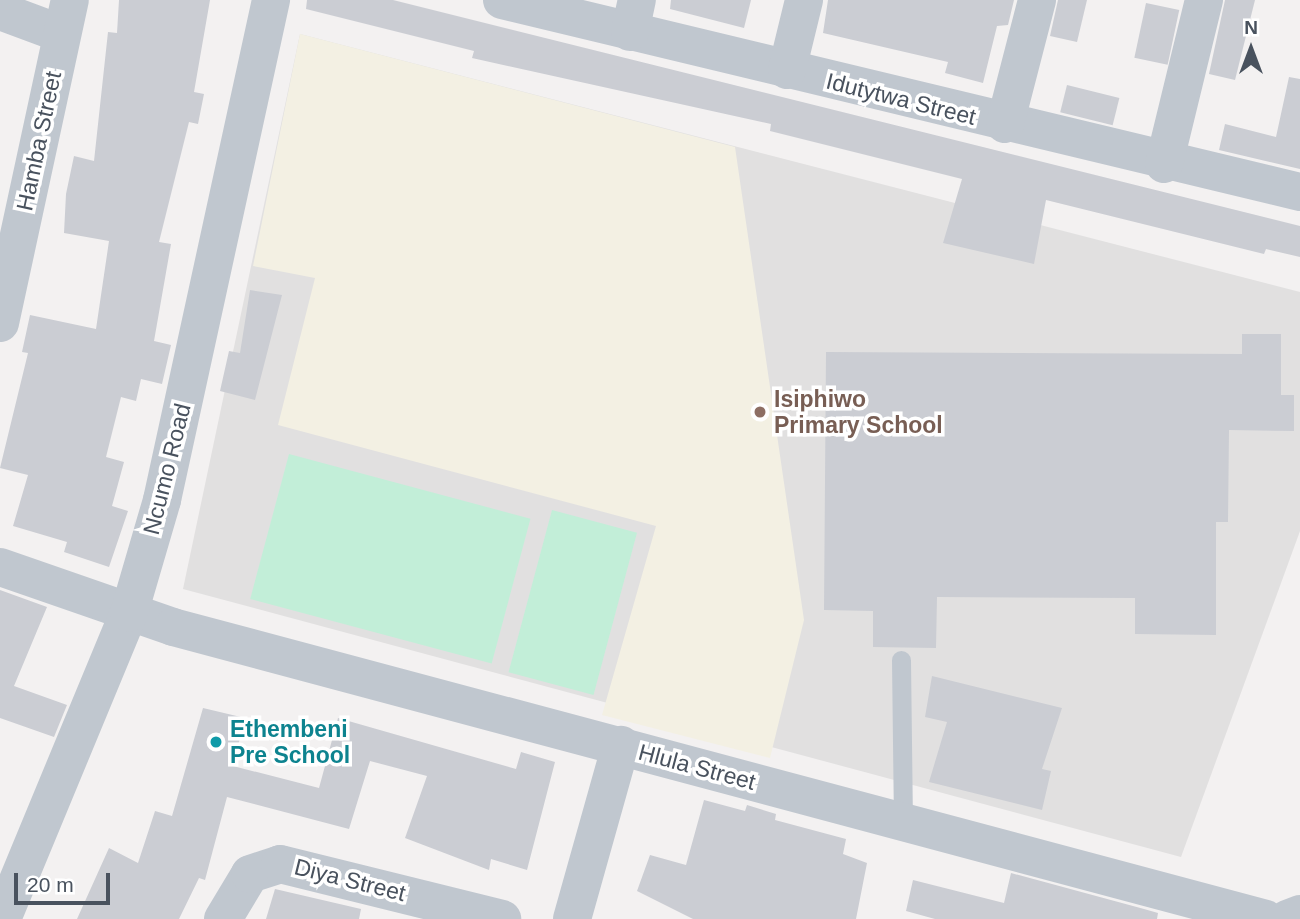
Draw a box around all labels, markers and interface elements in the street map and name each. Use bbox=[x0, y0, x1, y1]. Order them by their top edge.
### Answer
north arrow bbox=[1216, 14, 1286, 84]
text: N bbox=[1244, 17, 1258, 38]
street label: Idutytwa Street bbox=[823, 67, 979, 131]
street label: Hamba Street bbox=[11, 69, 67, 213]
place label: Isiphiwo Primary School bbox=[774, 385, 943, 439]
street label: Ncumo Road bbox=[137, 401, 197, 537]
marker: Isiphiwo Primary School bbox=[752, 404, 768, 420]
place label: Ethembeni Pre School bbox=[230, 715, 350, 769]
marker: Ethembeni Pre School bbox=[208, 734, 224, 750]
street label: Hlula Street bbox=[635, 738, 759, 796]
street label: Diya Street bbox=[291, 853, 409, 907]
scale bar bbox=[18, 860, 114, 904]
text: 20 m bbox=[27, 873, 74, 896]

